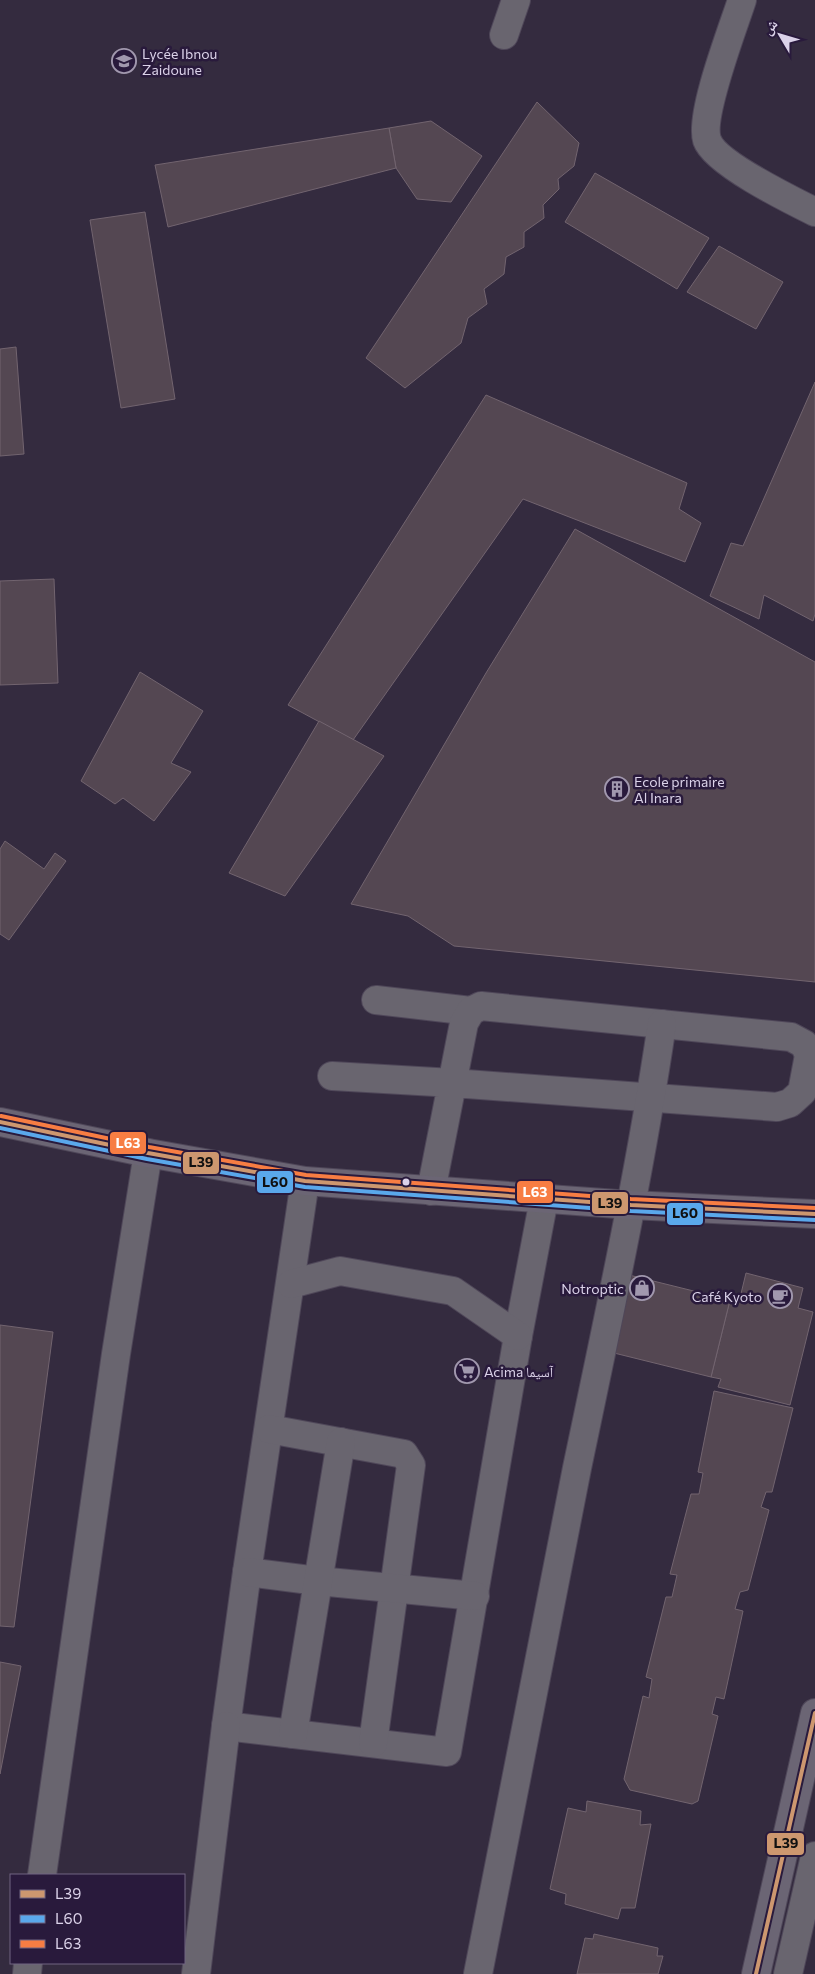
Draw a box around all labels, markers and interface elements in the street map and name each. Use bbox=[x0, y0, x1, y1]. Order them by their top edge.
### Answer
north arrow bbox=[755, 10, 805, 60]
text: ش bbox=[758, 15, 782, 38]
place label: Lycée Ibnou Zaidoune bbox=[142, 45, 217, 78]
school or university icon: Lycée Ibnou Zaidoune bbox=[111, 48, 137, 74]
place label: Ecole primaire Al Inara bbox=[634, 773, 725, 806]
building icon: Ecole primaire Al Inara bbox=[604, 776, 630, 802]
line badge: L63 bbox=[109, 1131, 147, 1155]
text: L63 bbox=[116, 1134, 140, 1151]
line badge: L39 bbox=[182, 1151, 220, 1175]
text: L39 bbox=[189, 1153, 214, 1170]
line badge: L60 bbox=[256, 1170, 294, 1194]
text: L60 bbox=[262, 1173, 288, 1190]
unlabelled marker bbox=[401, 1177, 411, 1187]
line badge: L63 bbox=[516, 1180, 554, 1204]
text: L63 bbox=[523, 1183, 547, 1200]
line badge: L39 bbox=[591, 1191, 629, 1215]
text: L39 bbox=[598, 1194, 623, 1211]
line badge: L60 bbox=[666, 1202, 704, 1226]
text: L60 bbox=[672, 1204, 698, 1221]
shop icon: Notroptic bbox=[629, 1275, 655, 1301]
place label: Notroptic bbox=[561, 1280, 624, 1297]
cafe icon: Café Kyoto bbox=[767, 1283, 793, 1309]
place label: Café Kyoto bbox=[692, 1288, 762, 1305]
supermarket icon: Acima آسيما bbox=[454, 1358, 480, 1384]
place label: Acima آسيما bbox=[484, 1363, 553, 1380]
line badge: L39 bbox=[766, 1832, 805, 1856]
text: L39 bbox=[774, 1834, 799, 1851]
legend bbox=[10, 1874, 185, 1964]
text: L39 bbox=[55, 1884, 81, 1902]
text: L60 bbox=[55, 1909, 82, 1927]
text: L63 bbox=[55, 1934, 81, 1952]

